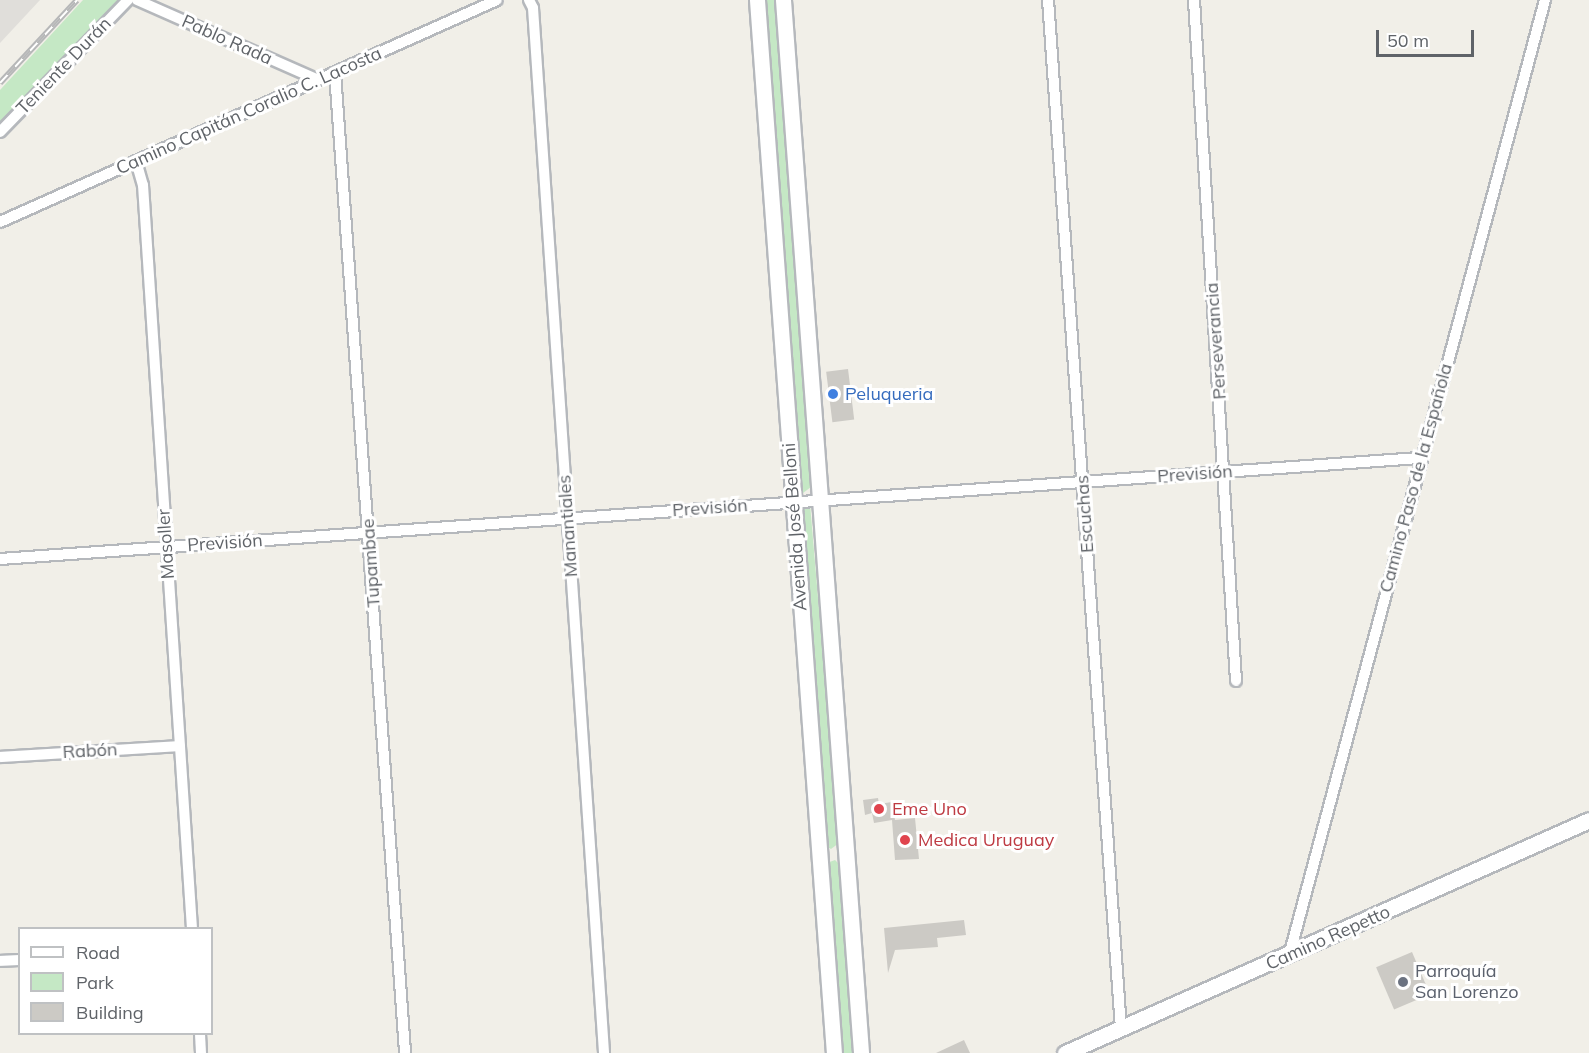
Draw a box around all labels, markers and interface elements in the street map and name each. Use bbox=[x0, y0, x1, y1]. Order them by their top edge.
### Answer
street label: Pablo Rada bbox=[178, 10, 276, 70]
street label: Teniente Durán bbox=[12, 13, 116, 119]
scale bar bbox=[1379, 18, 1476, 56]
text: 50 m bbox=[1387, 29, 1429, 52]
street label: Camino Capitán Coralio C. Lacosta bbox=[113, 43, 385, 179]
street label: Perseverancia bbox=[1201, 282, 1231, 400]
street label: Camino Paso de la Española bbox=[1375, 361, 1457, 595]
place label: Peluqueria bbox=[845, 383, 933, 405]
marker: Peluqueria bbox=[826, 387, 840, 401]
street label: Avenida José Belloni bbox=[778, 442, 812, 612]
street label: Previsión bbox=[1157, 461, 1233, 487]
street label: Manantiales bbox=[554, 474, 582, 578]
street label: Escuchas bbox=[1072, 474, 1098, 554]
street label: Previsión bbox=[672, 495, 748, 521]
street label: Masoller bbox=[153, 508, 179, 580]
street label: Tupambae bbox=[357, 518, 385, 608]
street label: Previsión bbox=[187, 530, 263, 556]
street label: Rabón bbox=[62, 739, 118, 763]
place label: Eme Uno bbox=[892, 798, 967, 820]
marker: Eme Uno bbox=[870, 800, 888, 818]
place label: Medica Uruguay bbox=[918, 829, 1054, 851]
marker: Medica Uruguay bbox=[896, 831, 914, 849]
street label: Camino Repetto bbox=[1263, 901, 1393, 975]
legend bbox=[18, 927, 213, 1035]
text: Road bbox=[76, 941, 120, 964]
place label: Parroquía San Lorenzo bbox=[1415, 961, 1518, 1004]
text: Park bbox=[76, 971, 114, 994]
marker: Parroquía San Lorenzo bbox=[1396, 975, 1410, 989]
text: Building bbox=[76, 1001, 144, 1024]

